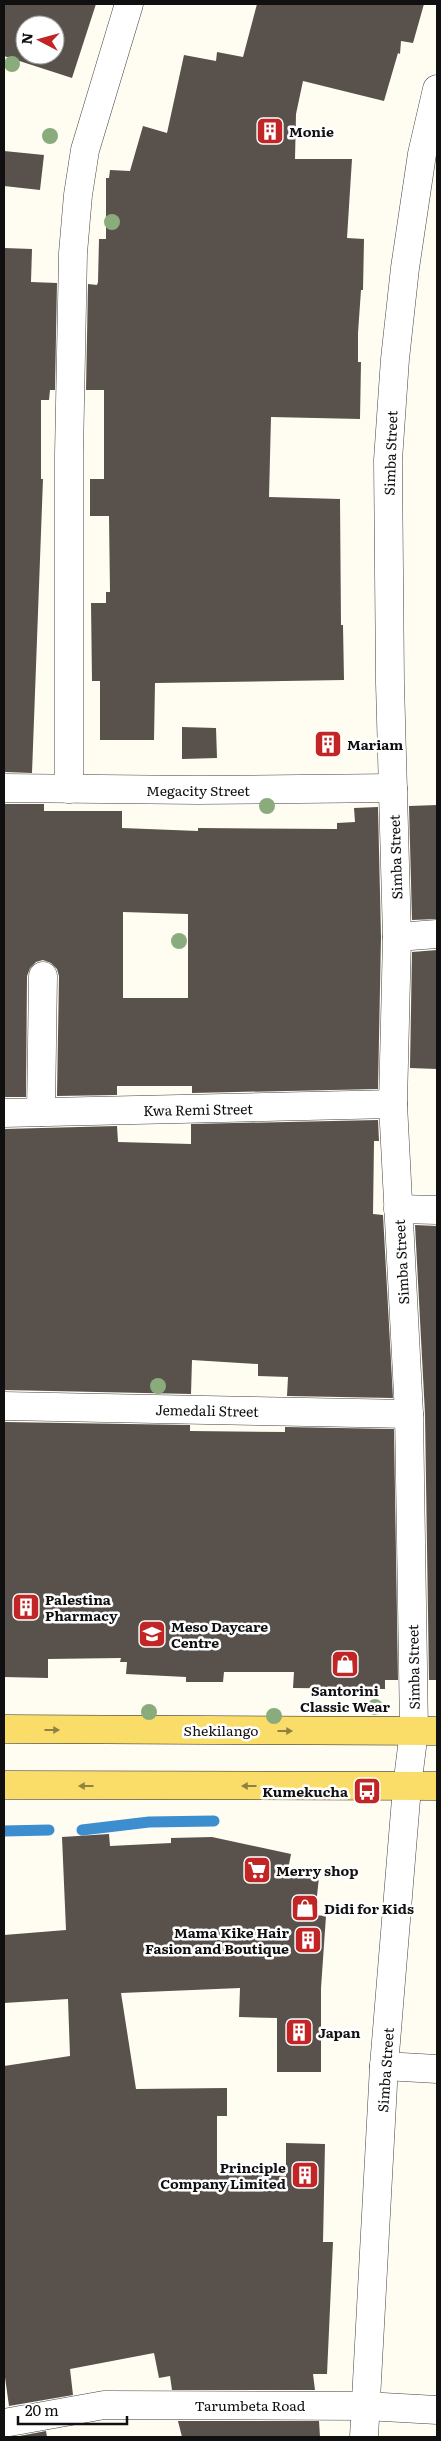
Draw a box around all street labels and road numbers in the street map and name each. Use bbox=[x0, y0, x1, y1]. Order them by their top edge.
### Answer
street label: Simba Street bbox=[379, 410, 401, 496]
street label: Megacity Street bbox=[146, 780, 250, 800]
street label: Simba Street bbox=[384, 814, 406, 900]
street label: Kwa Remi Street bbox=[143, 1098, 253, 1120]
street label: Simba Street bbox=[389, 1219, 413, 1305]
street label: Jemedali Street bbox=[155, 1399, 259, 1421]
street label: Simba Street bbox=[402, 1624, 424, 1710]
street label: Shekilango bbox=[184, 1720, 258, 1740]
street label: Simba Street bbox=[372, 2027, 398, 2113]
street label: Tarumbeta Road bbox=[195, 2395, 306, 2415]

